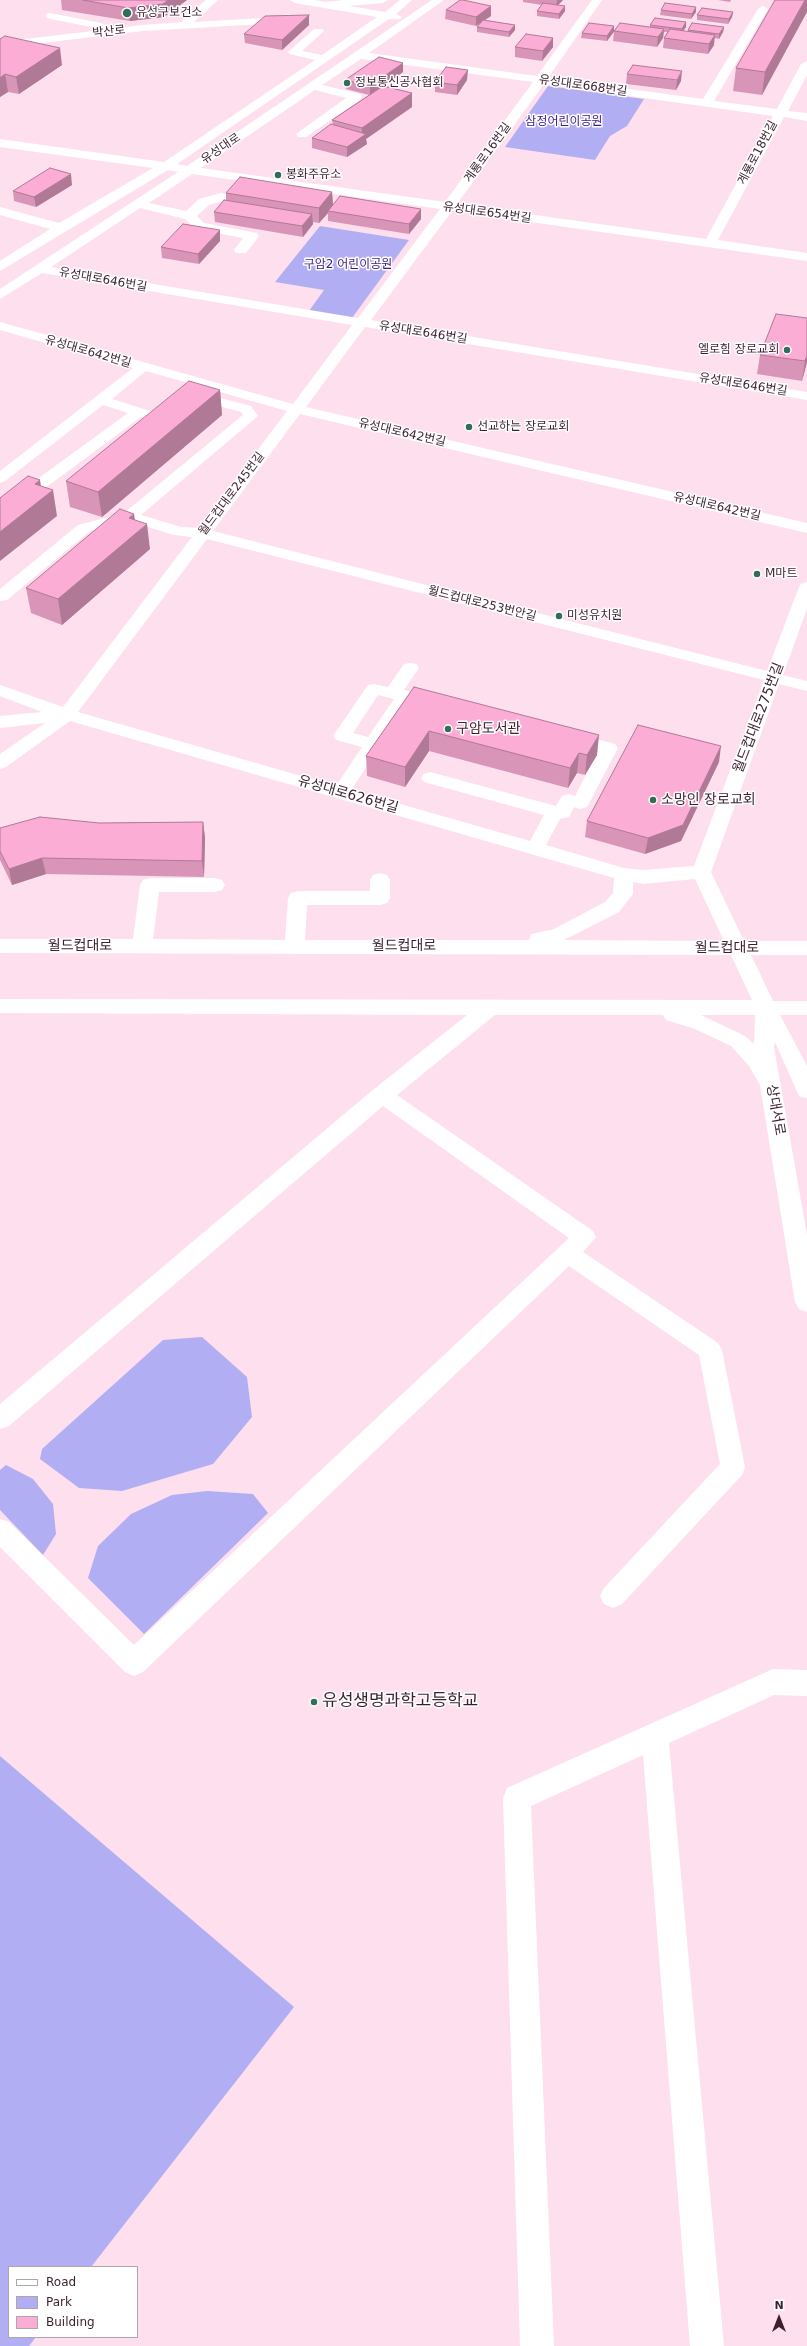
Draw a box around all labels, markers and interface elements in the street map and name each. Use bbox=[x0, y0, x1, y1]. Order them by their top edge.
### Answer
place label: 유성구보건소 bbox=[136, 6, 202, 20]
marker: 유성구보건소 bbox=[121, 7, 133, 19]
street label: 박산로 bbox=[92, 23, 126, 41]
street label: 유성대로668번길 bbox=[538, 73, 628, 99]
place label: 정보통신공사협회 bbox=[355, 76, 443, 90]
marker: 정보통신공사협회 bbox=[342, 78, 352, 88]
park label: 삼정어린이공원 bbox=[525, 115, 603, 129]
street label: 계룡로18번길 bbox=[735, 119, 781, 187]
street label: 계룡로16번길 bbox=[461, 120, 515, 186]
street label: 유성대로 bbox=[199, 131, 243, 167]
place label: 봉화주유소 bbox=[286, 168, 341, 182]
marker: 봉화주유소 bbox=[273, 170, 283, 180]
street label: 유성대로654번길 bbox=[442, 200, 532, 226]
park label: 구암2 어린이공원 bbox=[304, 258, 392, 272]
street label: 유성대로646번길 bbox=[58, 265, 148, 295]
street label: 유성대로646번길 bbox=[378, 319, 468, 347]
street label: 유성대로642번길 bbox=[43, 333, 133, 371]
place label: 엘로힘 장로교회 bbox=[698, 343, 779, 357]
marker: 엘로힘 장로교회 bbox=[782, 345, 792, 355]
street label: 유성대로646번길 bbox=[698, 371, 788, 399]
street label: 유성대로642번길 bbox=[357, 416, 447, 450]
place label: 선교하는 장로교회 bbox=[477, 420, 569, 434]
marker: 선교하는 장로교회 bbox=[464, 422, 474, 432]
street label: 월드컵대로245번길 bbox=[196, 450, 268, 538]
street label: 유성대로642번길 bbox=[672, 490, 762, 524]
place label: M마트 bbox=[765, 567, 797, 581]
marker: M마트 bbox=[752, 569, 762, 579]
street label: 월드컵대로253번안길 bbox=[426, 584, 538, 624]
place label: 미성유치원 bbox=[567, 609, 622, 623]
marker: 미성유치원 bbox=[554, 611, 564, 621]
street label: 월드컵대로275번길 bbox=[730, 660, 788, 776]
place label: 구암도서관 bbox=[456, 721, 520, 737]
marker: 구암도서관 bbox=[443, 724, 453, 734]
street label: 유성대로626번길 bbox=[296, 773, 400, 817]
place label: 소망인 장로교회 bbox=[661, 792, 756, 808]
marker: 소망인 장로교회 bbox=[648, 795, 658, 805]
street label: 월드컵대로 bbox=[48, 938, 112, 954]
street label: 월드컵대로 bbox=[372, 938, 436, 954]
street label: 월드컵대로 bbox=[695, 940, 759, 956]
street label: 상대서로 bbox=[762, 1083, 788, 1137]
place label: 유성생명과학고등학교 bbox=[322, 1692, 478, 1712]
marker: 유성생명과학고등학교 bbox=[309, 1697, 319, 1707]
legend bbox=[8, 2266, 138, 2338]
text: Road bbox=[46, 2275, 76, 2289]
text: Park bbox=[46, 2295, 72, 2309]
north arrow bbox=[759, 2298, 799, 2338]
text: N bbox=[774, 2299, 784, 2312]
text: Building bbox=[46, 2315, 95, 2329]

